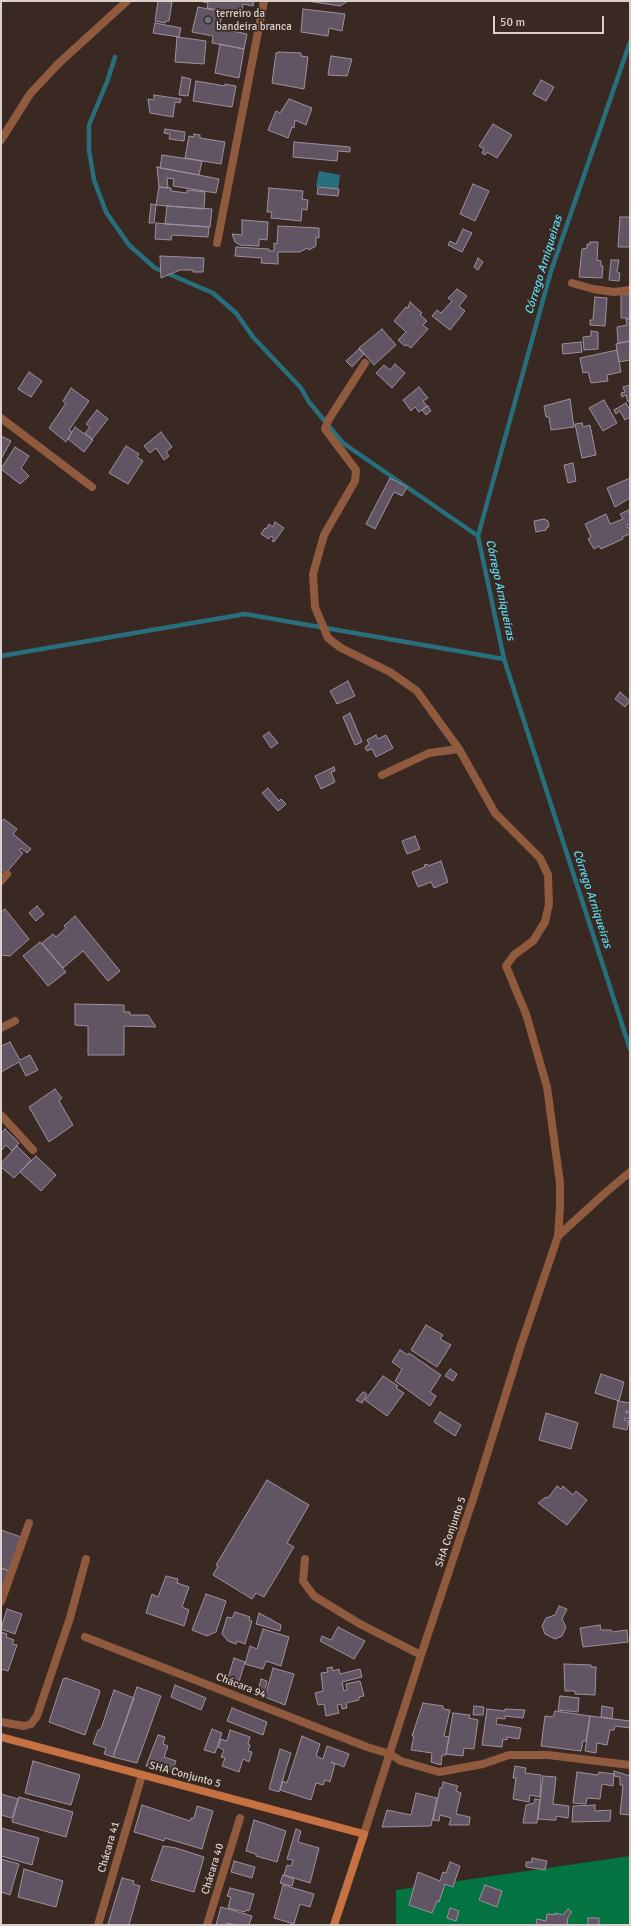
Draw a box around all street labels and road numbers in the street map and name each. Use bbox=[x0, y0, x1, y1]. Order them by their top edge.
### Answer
street label: SHA Conjunto 5 bbox=[433, 1495, 469, 1569]
street label: Chácara 94 bbox=[214, 1670, 268, 1702]
street label: SHA Conjunto 5 bbox=[148, 1759, 222, 1791]
street label: Chácara 41 bbox=[95, 1820, 123, 1874]
street label: Chácara 40 bbox=[199, 1842, 227, 1896]

